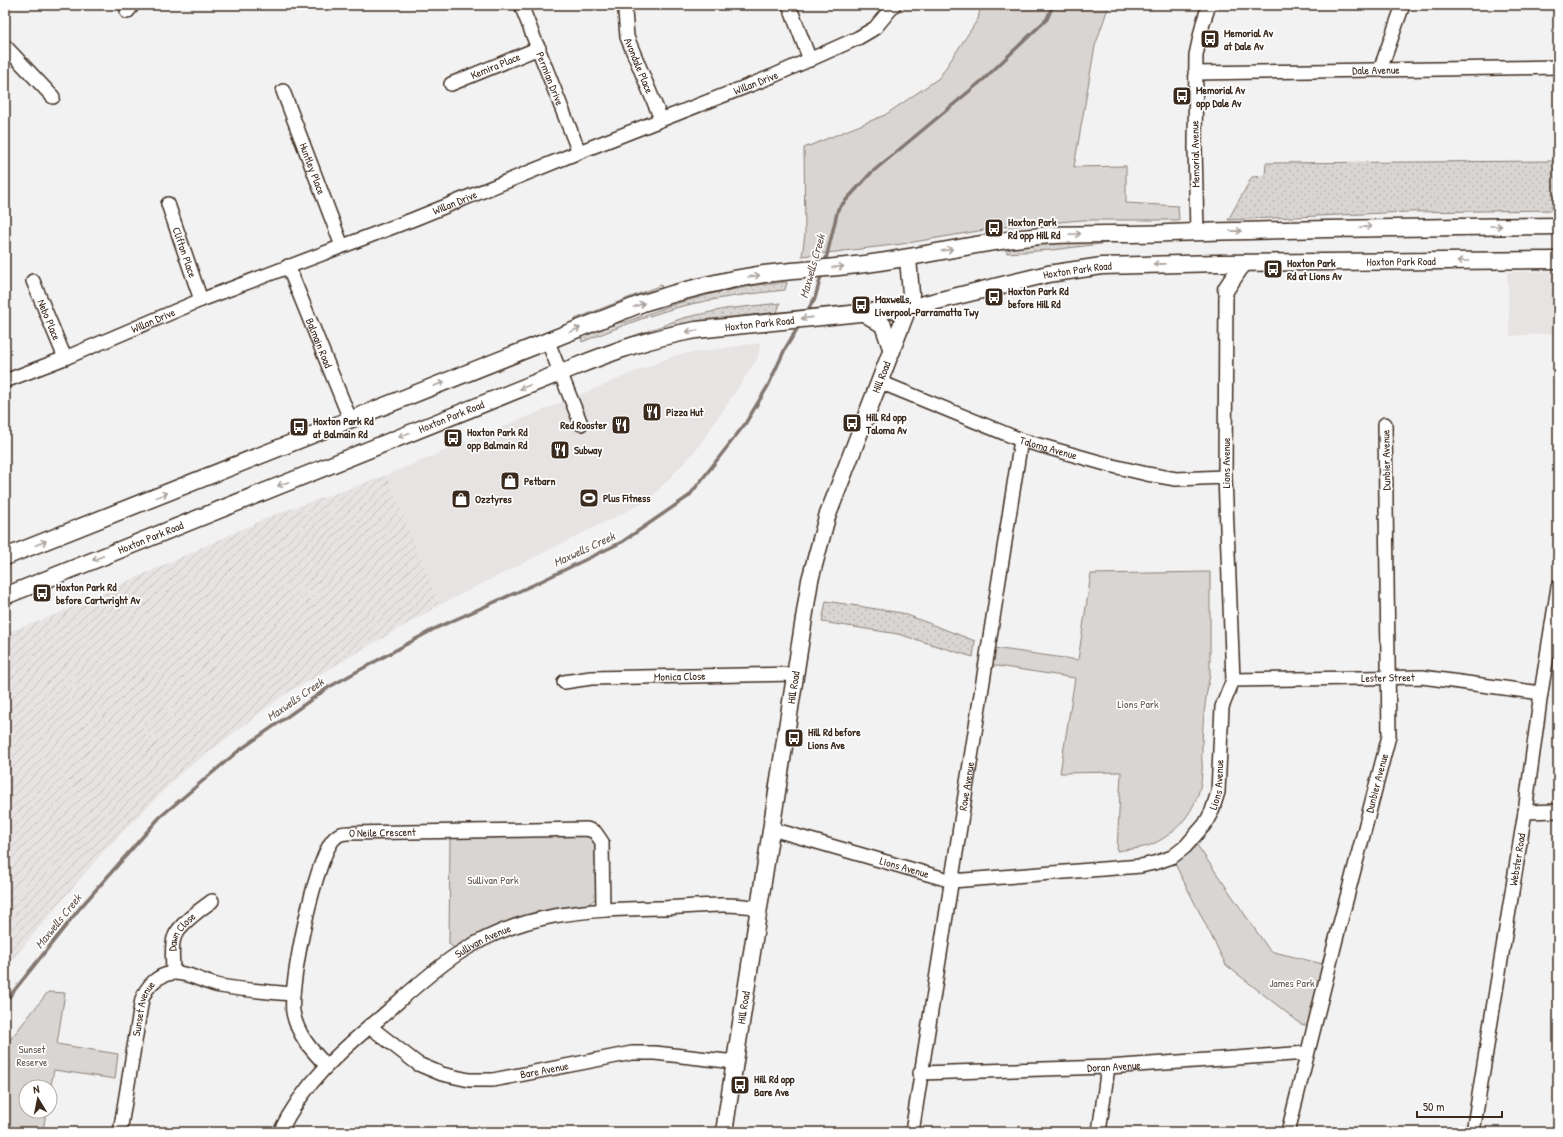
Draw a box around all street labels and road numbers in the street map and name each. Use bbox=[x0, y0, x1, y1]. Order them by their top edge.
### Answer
street label: Avondale Place bbox=[621, 36, 657, 96]
street label: Kemira Place bbox=[469, 49, 523, 82]
street label: Permian Drive bbox=[533, 50, 567, 108]
street label: Dale Avenue bbox=[1352, 63, 1400, 77]
street label: Willan Drive bbox=[732, 67, 781, 98]
street label: Memorial Avenue bbox=[1187, 120, 1203, 188]
street label: Huntley Place bbox=[296, 141, 329, 197]
street label: Willan Drive bbox=[431, 187, 480, 218]
street label: Clifton Place bbox=[169, 225, 200, 280]
street label: Hoxton Park Road bbox=[1366, 254, 1437, 269]
street label: Hoxton Park Road bbox=[1042, 259, 1113, 282]
street label: Nebo Place bbox=[34, 297, 64, 343]
street label: Willan Drive bbox=[129, 305, 178, 336]
street label: Hoxton Park Road bbox=[724, 313, 795, 334]
street label: Balmain Road bbox=[303, 316, 336, 371]
street label: Hill Road bbox=[869, 359, 894, 395]
street label: Hoxton Park Road bbox=[417, 397, 487, 436]
street label: Dunbier Avenue bbox=[1378, 429, 1394, 490]
street label: Taloma Avenue bbox=[1018, 433, 1079, 463]
street label: Lions Avenue bbox=[1219, 437, 1233, 488]
street label: Hoxton Park Road bbox=[116, 518, 186, 557]
street label: Monica Close bbox=[654, 669, 706, 684]
street label: Hill Road bbox=[784, 669, 803, 705]
street label: Lester Street bbox=[1361, 670, 1415, 685]
street label: Dunbier Avenue bbox=[1362, 751, 1391, 814]
street label: Lions Avenue bbox=[1206, 759, 1227, 811]
street label: Rowe Avenue bbox=[956, 760, 977, 812]
street label: O'Neile Crescent bbox=[349, 825, 416, 840]
street label: Webster Road bbox=[1506, 832, 1529, 887]
street label: Lions Avenue bbox=[878, 854, 931, 881]
street label: Dawn Close bbox=[165, 909, 199, 951]
street label: Sullivan Avenue bbox=[452, 921, 513, 961]
street label: Sunset Avenue bbox=[129, 977, 158, 1037]
street label: Hill Road bbox=[734, 989, 753, 1025]
street label: Bare Avenue bbox=[519, 1058, 570, 1082]
street label: Doran Avenue bbox=[1087, 1058, 1142, 1075]

